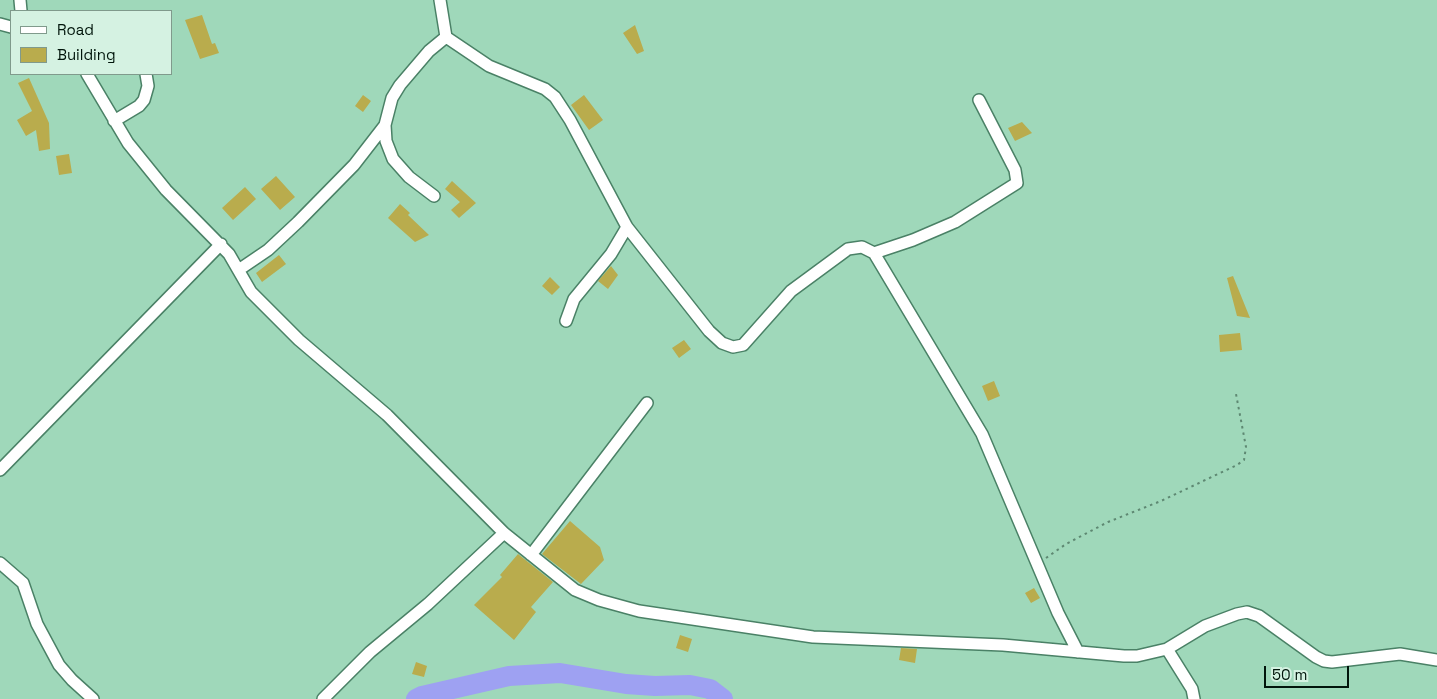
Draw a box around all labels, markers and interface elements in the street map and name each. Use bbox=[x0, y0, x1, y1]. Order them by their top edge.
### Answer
legend bbox=[10, 10, 172, 75]
text: Road bbox=[57, 20, 94, 39]
text: Building bbox=[57, 45, 116, 64]
scale bar bbox=[1267, 656, 1352, 688]
text: 50 m bbox=[1272, 665, 1307, 684]

